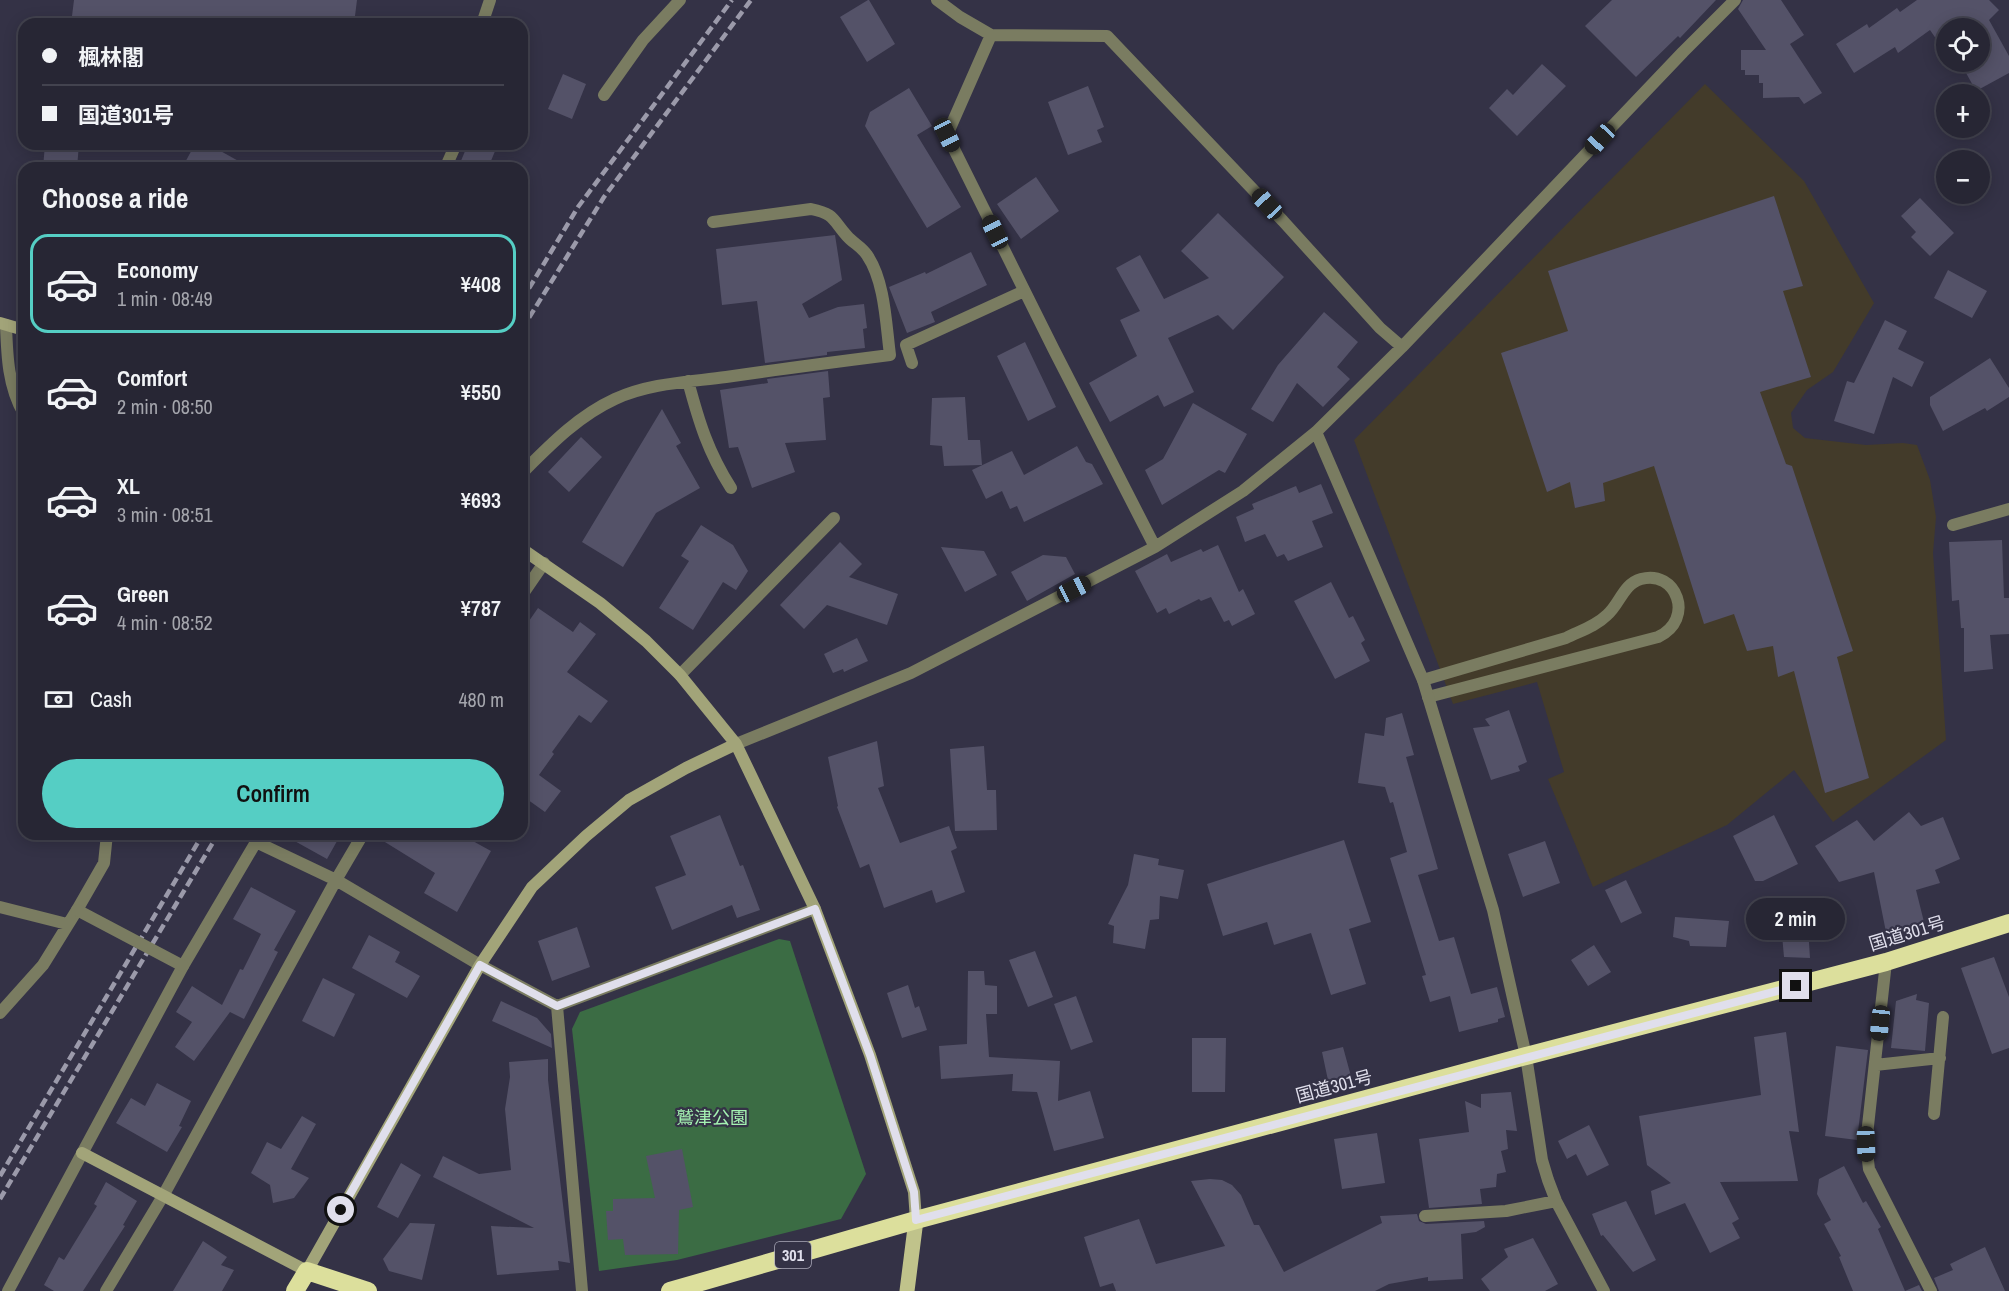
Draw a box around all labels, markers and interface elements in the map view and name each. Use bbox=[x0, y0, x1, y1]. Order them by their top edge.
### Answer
map controls bbox=[1936, 18, 1990, 204]
button: locate bbox=[1936, 18, 1990, 72]
text: 楓林閣 bbox=[78, 42, 144, 72]
button: + bbox=[1936, 84, 1990, 138]
text: 国道301号 bbox=[78, 100, 174, 130]
car bbox=[931, 115, 963, 155]
car bbox=[1581, 120, 1619, 158]
button: − bbox=[1936, 150, 1990, 204]
text: Choose a ride bbox=[42, 180, 188, 216]
car bbox=[1248, 185, 1286, 223]
car bbox=[979, 212, 1011, 252]
text: Economy bbox=[117, 255, 198, 285]
icon: car bbox=[45, 257, 99, 311]
text: ¥408 bbox=[461, 269, 501, 299]
text: 1 min · 08:49 bbox=[117, 285, 213, 312]
text: Comfort bbox=[117, 363, 187, 393]
icon: car bbox=[45, 365, 99, 419]
text: ¥550 bbox=[461, 377, 501, 407]
text: 2 min · 08:50 bbox=[117, 393, 213, 420]
text: XL bbox=[117, 471, 140, 501]
icon: car bbox=[45, 473, 99, 527]
text: ¥693 bbox=[461, 485, 501, 515]
text: 3 min · 08:51 bbox=[117, 501, 213, 528]
car bbox=[1054, 573, 1094, 605]
text: Green bbox=[117, 579, 169, 609]
icon: car bbox=[45, 581, 99, 635]
text: ¥787 bbox=[461, 593, 501, 623]
text: 4 min · 08:52 bbox=[117, 609, 213, 636]
icon: cash bbox=[42, 683, 75, 716]
text: Cash bbox=[90, 684, 132, 714]
text: 480 m bbox=[458, 686, 504, 713]
button: Confirm bbox=[42, 759, 504, 828]
callout: 2 min bbox=[1746, 899, 1846, 941]
text: 2 min bbox=[1774, 905, 1817, 932]
street label: 国道301号 bbox=[1866, 910, 1948, 956]
route end bbox=[1782, 972, 1809, 999]
car bbox=[1869, 1004, 1891, 1042]
street label: 国道301号 bbox=[1293, 1064, 1375, 1108]
park label: 鷲津公園 bbox=[676, 1105, 748, 1130]
car bbox=[1856, 1126, 1876, 1162]
route start bbox=[327, 1196, 354, 1223]
road number: 301 bbox=[775, 1242, 811, 1268]

